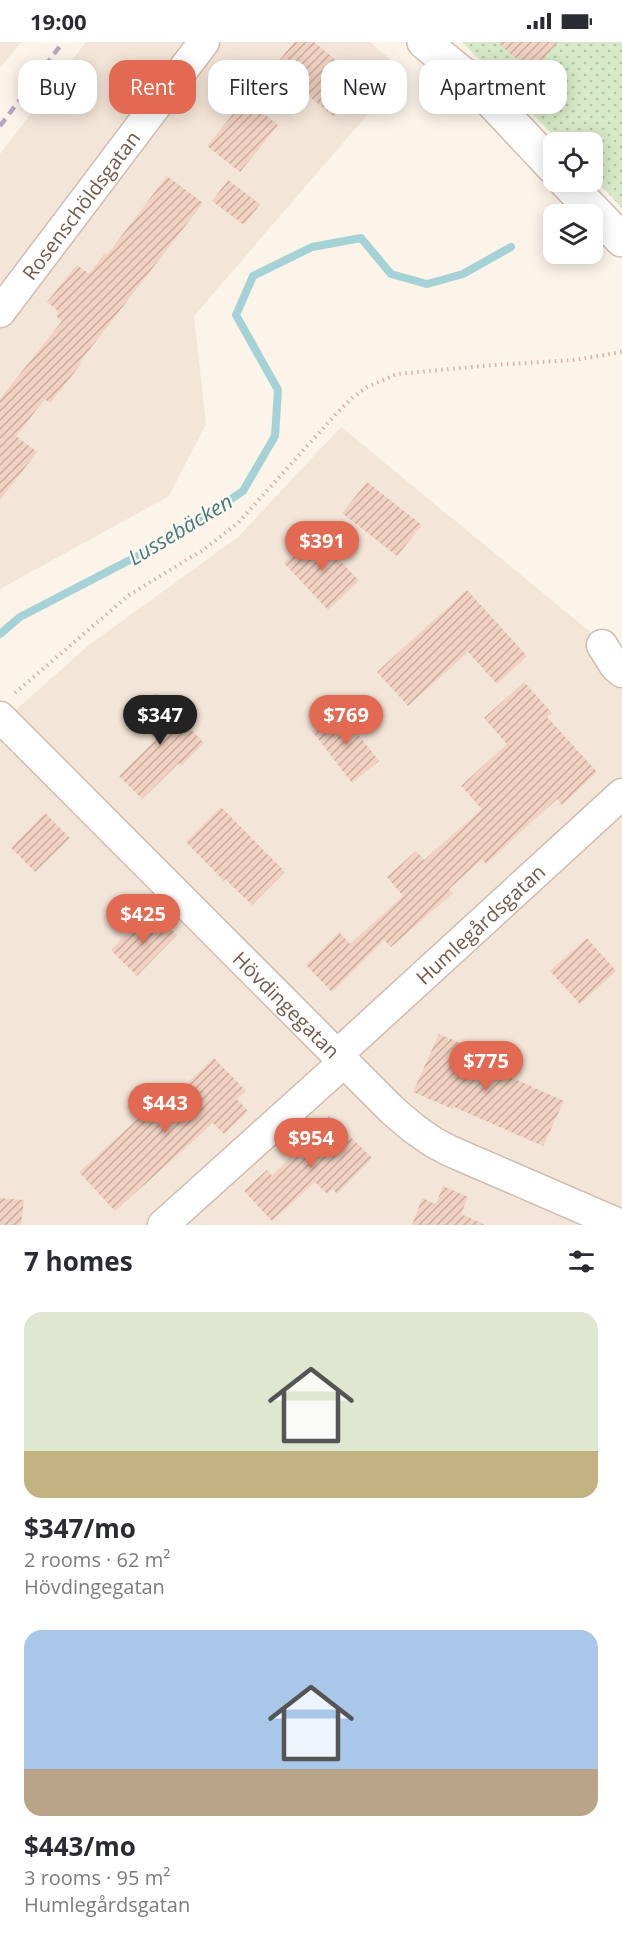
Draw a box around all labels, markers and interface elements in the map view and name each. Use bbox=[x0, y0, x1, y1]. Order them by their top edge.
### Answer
text: 19:00 bbox=[30, 6, 87, 36]
chip: Buy bbox=[18, 60, 97, 114]
chip: Rent bbox=[109, 60, 196, 114]
chip: Filters bbox=[208, 60, 309, 114]
chip: New bbox=[321, 60, 407, 114]
chip: Apartment bbox=[419, 60, 567, 114]
street label: Rosenschöldsgatan bbox=[16, 125, 146, 285]
map controls bbox=[543, 132, 603, 264]
button: locate bbox=[543, 132, 603, 192]
button: layers bbox=[543, 204, 603, 264]
water label: Lussebäcken bbox=[123, 487, 237, 571]
pin: $391 bbox=[286, 521, 358, 572]
text: $391 bbox=[299, 527, 345, 554]
pin: $347 bbox=[124, 695, 196, 746]
pin: $769 bbox=[310, 695, 382, 746]
text: $347 bbox=[137, 701, 183, 728]
text: $769 bbox=[323, 701, 369, 728]
street label: Humlegårdsgatan bbox=[410, 858, 551, 990]
pin: $425 bbox=[107, 894, 179, 945]
text: $425 bbox=[120, 900, 166, 927]
street label: Hövdingegatan bbox=[227, 945, 346, 1064]
pin: $775 bbox=[450, 1041, 522, 1092]
text: $775 bbox=[463, 1047, 509, 1074]
pin: $443 bbox=[129, 1083, 201, 1134]
text: $443 bbox=[142, 1089, 188, 1116]
pin: $954 bbox=[275, 1118, 347, 1169]
text: $954 bbox=[288, 1124, 334, 1151]
text: 7 homes bbox=[24, 1243, 133, 1279]
icon: filters bbox=[565, 1245, 598, 1278]
icon: home bbox=[257, 1351, 365, 1459]
text: $347/mo bbox=[24, 1510, 136, 1546]
text: 2 rooms · 62 m² bbox=[24, 1546, 170, 1573]
text: Hövdingegatan bbox=[24, 1573, 165, 1600]
icon: home bbox=[257, 1669, 365, 1777]
text: $443/mo bbox=[24, 1828, 136, 1864]
text: 3 rooms · 95 m² bbox=[24, 1864, 170, 1891]
text: Humlegårdsgatan bbox=[24, 1891, 190, 1918]

